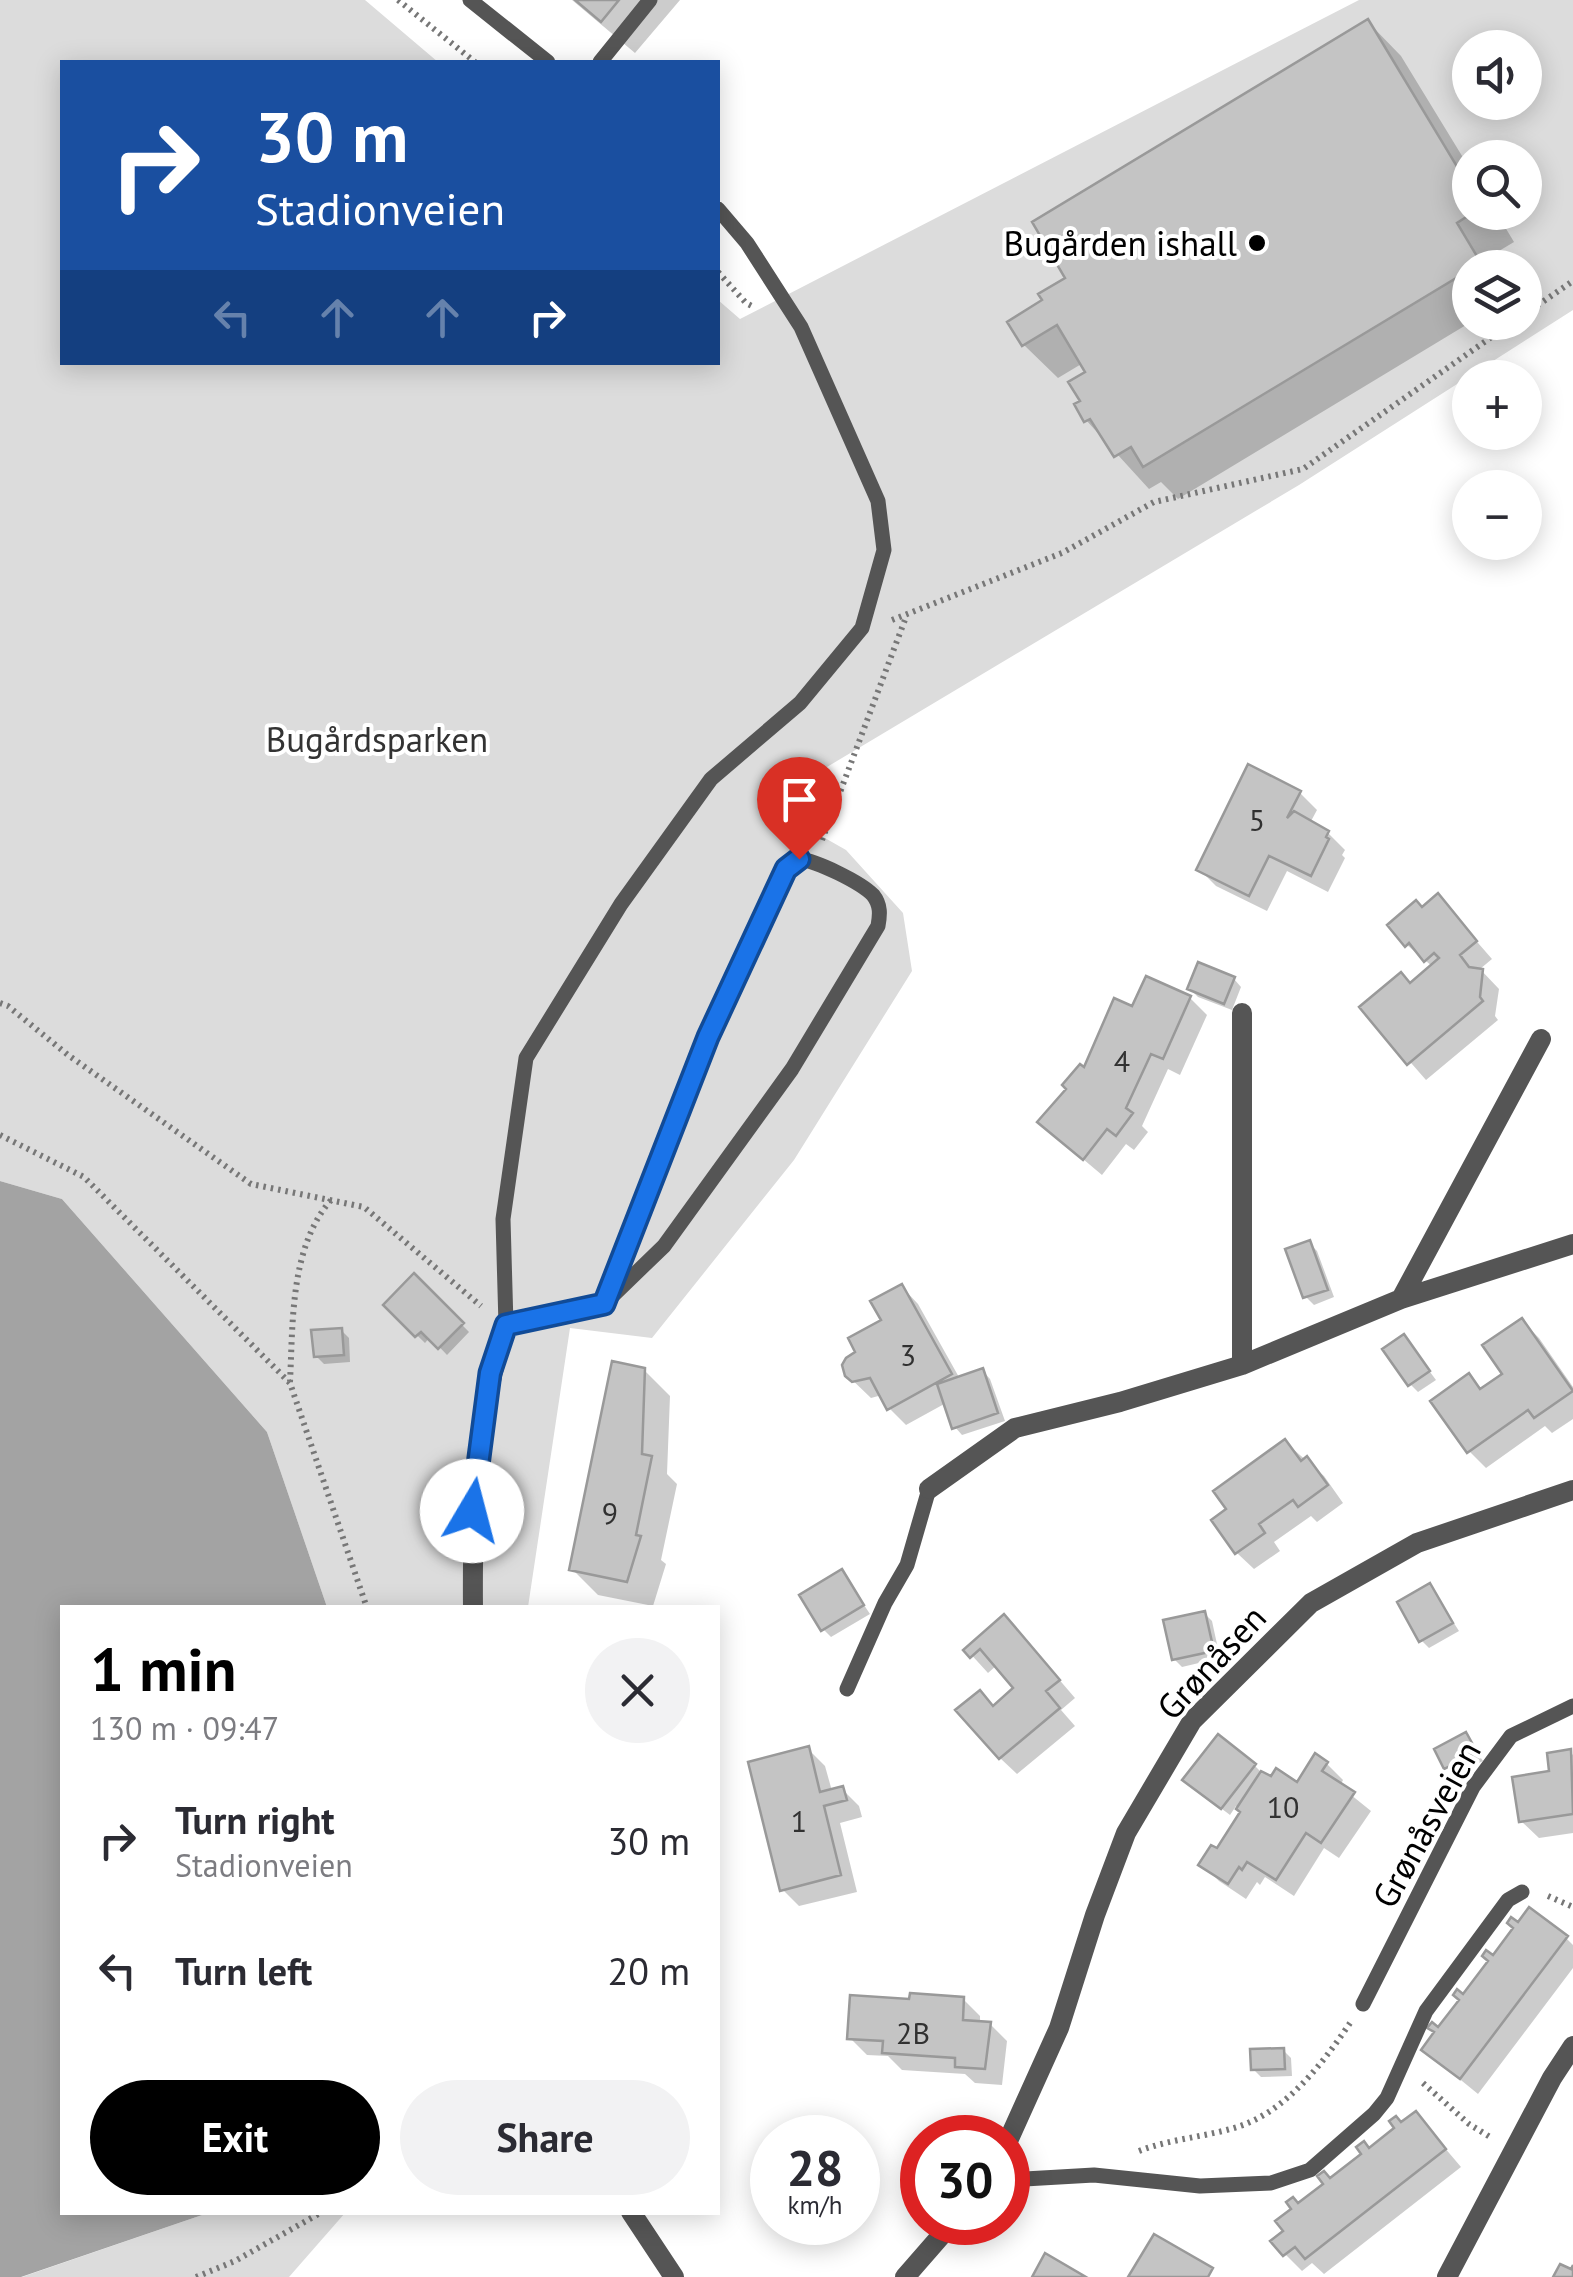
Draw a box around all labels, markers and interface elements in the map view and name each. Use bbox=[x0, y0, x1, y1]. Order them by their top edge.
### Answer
map controls bbox=[1452, 30, 1542, 560]
button: sound bbox=[1452, 30, 1542, 120]
text: 30 m bbox=[255, 91, 408, 181]
icon: right bbox=[90, 100, 220, 230]
button: search bbox=[1452, 140, 1542, 230]
text: Stadionveien bbox=[255, 179, 505, 237]
place label: Bugården ishall bbox=[1003, 220, 1237, 266]
marker: Bugården ishall bbox=[1246, 232, 1268, 254]
button: layers bbox=[1452, 250, 1542, 340]
icon: left bbox=[205, 290, 260, 345]
icon: ahead bbox=[310, 290, 365, 345]
icon: ahead bbox=[415, 290, 470, 345]
icon: right bbox=[520, 290, 575, 345]
button: + bbox=[1452, 360, 1542, 450]
button: − bbox=[1452, 470, 1542, 560]
park label: Bugårdsparken bbox=[266, 716, 488, 762]
pin bbox=[757, 757, 842, 860]
icon: arrive bbox=[772, 772, 827, 827]
house number: 5 bbox=[1249, 800, 1265, 839]
house number: 4 bbox=[1114, 1041, 1130, 1080]
house number: 3 bbox=[900, 1335, 916, 1374]
position arrow bbox=[420, 1459, 524, 1563]
house number: 9 bbox=[602, 1493, 618, 1532]
street label: Grønåsen bbox=[1146, 1595, 1276, 1729]
text: 1 min bbox=[90, 1630, 236, 1708]
button: close bbox=[585, 1638, 690, 1743]
text: 130 m · 09:47 bbox=[90, 1707, 279, 1749]
street label: Grønåsveien bbox=[1361, 1732, 1491, 1916]
house number: 10 bbox=[1267, 1787, 1299, 1826]
text: Turn right bbox=[175, 1795, 335, 1844]
house number: 1 bbox=[791, 1801, 807, 1840]
icon: right bbox=[90, 1813, 145, 1868]
text: 30 m bbox=[608, 1816, 690, 1865]
text: Stadionveien bbox=[175, 1844, 353, 1886]
icon: left bbox=[90, 1943, 145, 1998]
text: Turn left bbox=[175, 1946, 312, 1995]
text: 20 m bbox=[608, 1946, 690, 1995]
house number: 2B bbox=[896, 2013, 930, 2052]
button: Exit bbox=[90, 2080, 380, 2195]
button: Share bbox=[400, 2080, 690, 2195]
speed limit sign: 30 bbox=[900, 2115, 1030, 2245]
text: 28 bbox=[787, 2135, 843, 2200]
text: km/h bbox=[788, 2189, 842, 2221]

